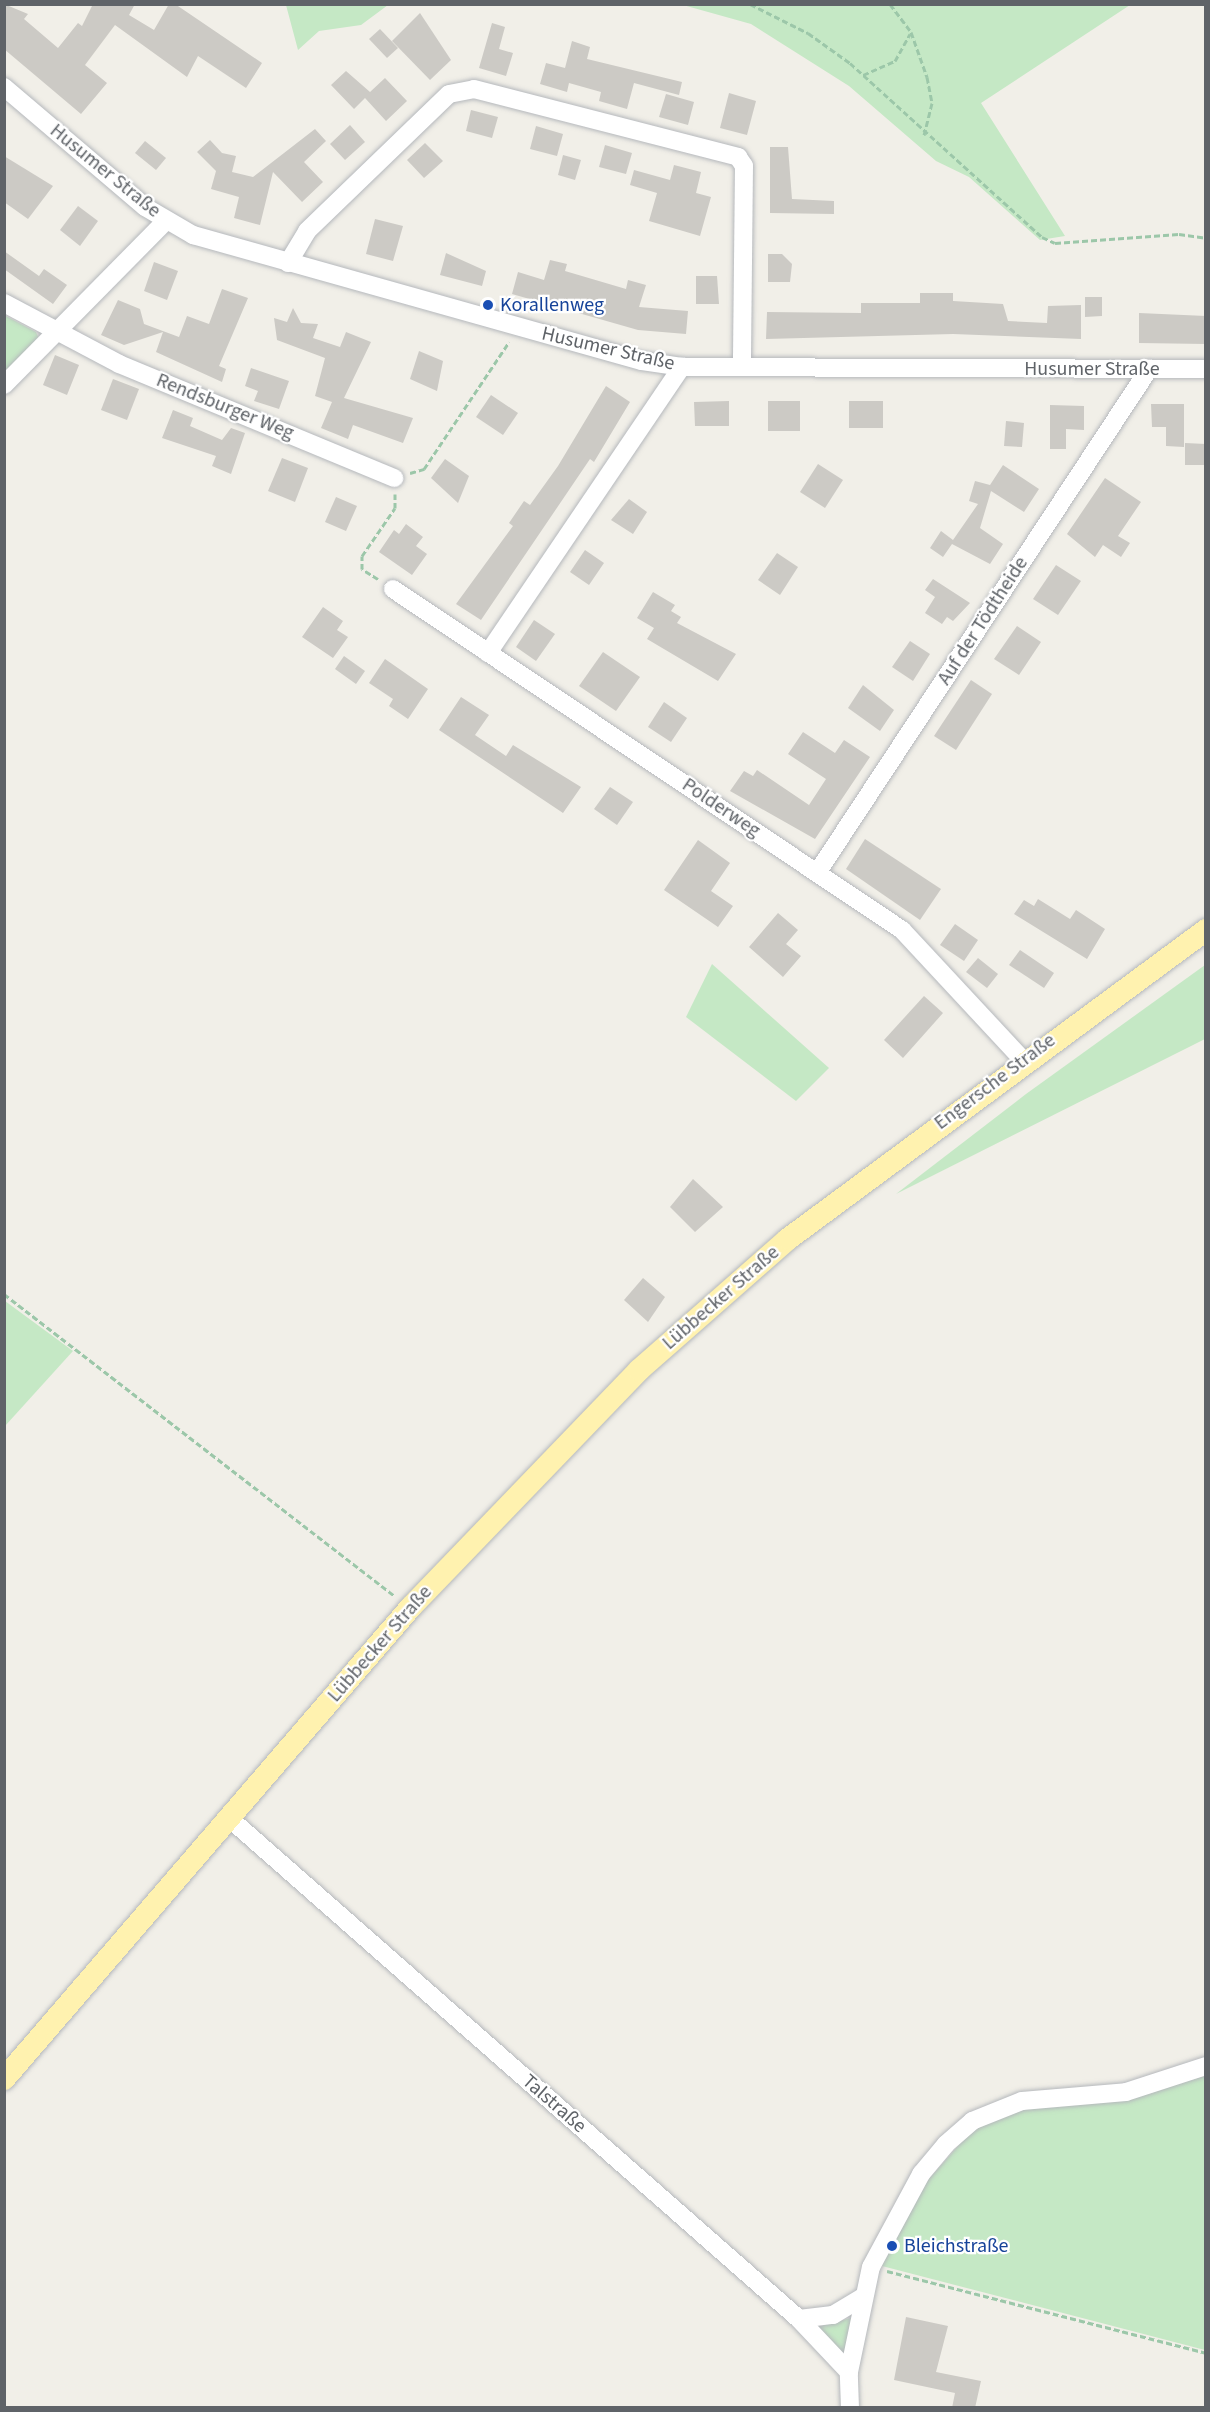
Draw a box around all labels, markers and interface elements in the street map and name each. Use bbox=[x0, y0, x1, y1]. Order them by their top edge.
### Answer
street label: Husumer Straße bbox=[45, 119, 165, 223]
place label: Korallenweg bbox=[500, 293, 604, 317]
marker: Korallenweg bbox=[481, 298, 495, 312]
street label: Husumer Straße bbox=[539, 322, 677, 376]
street label: Husumer Straße bbox=[1024, 357, 1160, 381]
street label: Rendsburger Weg bbox=[153, 368, 297, 446]
street label: Auf der Tödtheide bbox=[933, 552, 1033, 690]
street label: Polderweg bbox=[677, 773, 765, 843]
street label: Engersche Straße bbox=[930, 1029, 1060, 1135]
street label: Lübbecker Straße bbox=[658, 1241, 784, 1355]
street label: Lübbecker Straße bbox=[323, 1581, 437, 1707]
street label: Talstraße bbox=[517, 2070, 591, 2138]
place label: Bleichstraße bbox=[904, 2234, 1008, 2258]
marker: Bleichstraße bbox=[885, 2239, 899, 2253]

